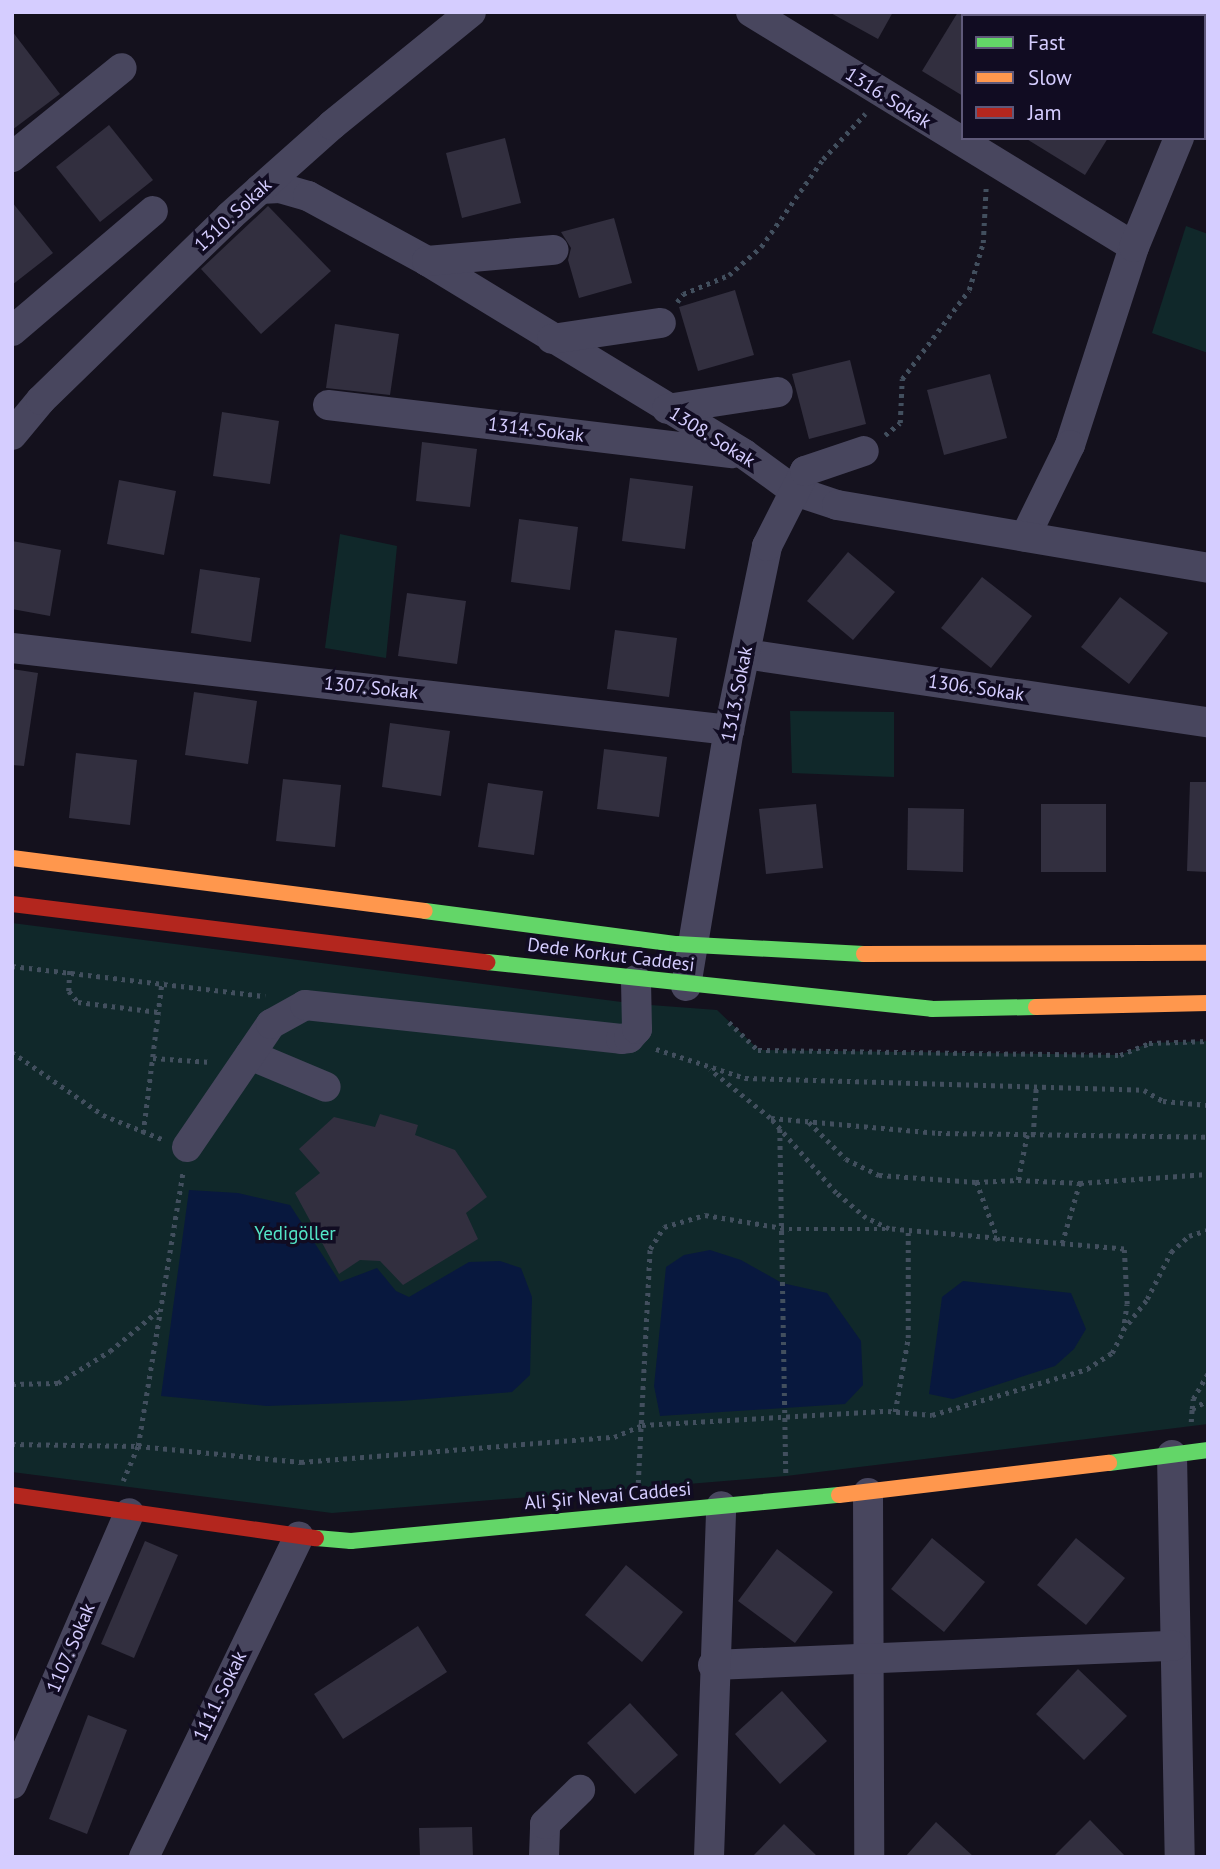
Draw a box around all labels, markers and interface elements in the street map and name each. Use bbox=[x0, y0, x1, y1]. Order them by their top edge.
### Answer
legend bbox=[961, 14, 1206, 140]
text: Fast bbox=[1028, 29, 1065, 56]
street label: 1316. Sokak bbox=[840, 62, 936, 134]
text: Slow bbox=[1028, 64, 1072, 91]
text: Jam bbox=[1028, 99, 1062, 126]
street label: 1310. Sokak bbox=[189, 173, 277, 257]
street label: 1308. Sokak bbox=[664, 401, 760, 473]
street label: 1314. Sokak bbox=[486, 413, 586, 447]
street label: 1313. Sokak bbox=[716, 644, 758, 744]
street label: 1306. Sokak bbox=[926, 670, 1026, 706]
street label: 1307. Sokak bbox=[322, 672, 420, 704]
street label: Dede Korkut Caddesi bbox=[526, 933, 696, 977]
park label: Yedigöller bbox=[254, 1223, 336, 1245]
street label: Ali Şir Nevai Caddesi bbox=[524, 1477, 692, 1515]
street label: 1107. Sokak bbox=[42, 1599, 100, 1697]
street label: 1111. Sokak bbox=[188, 1647, 252, 1745]

